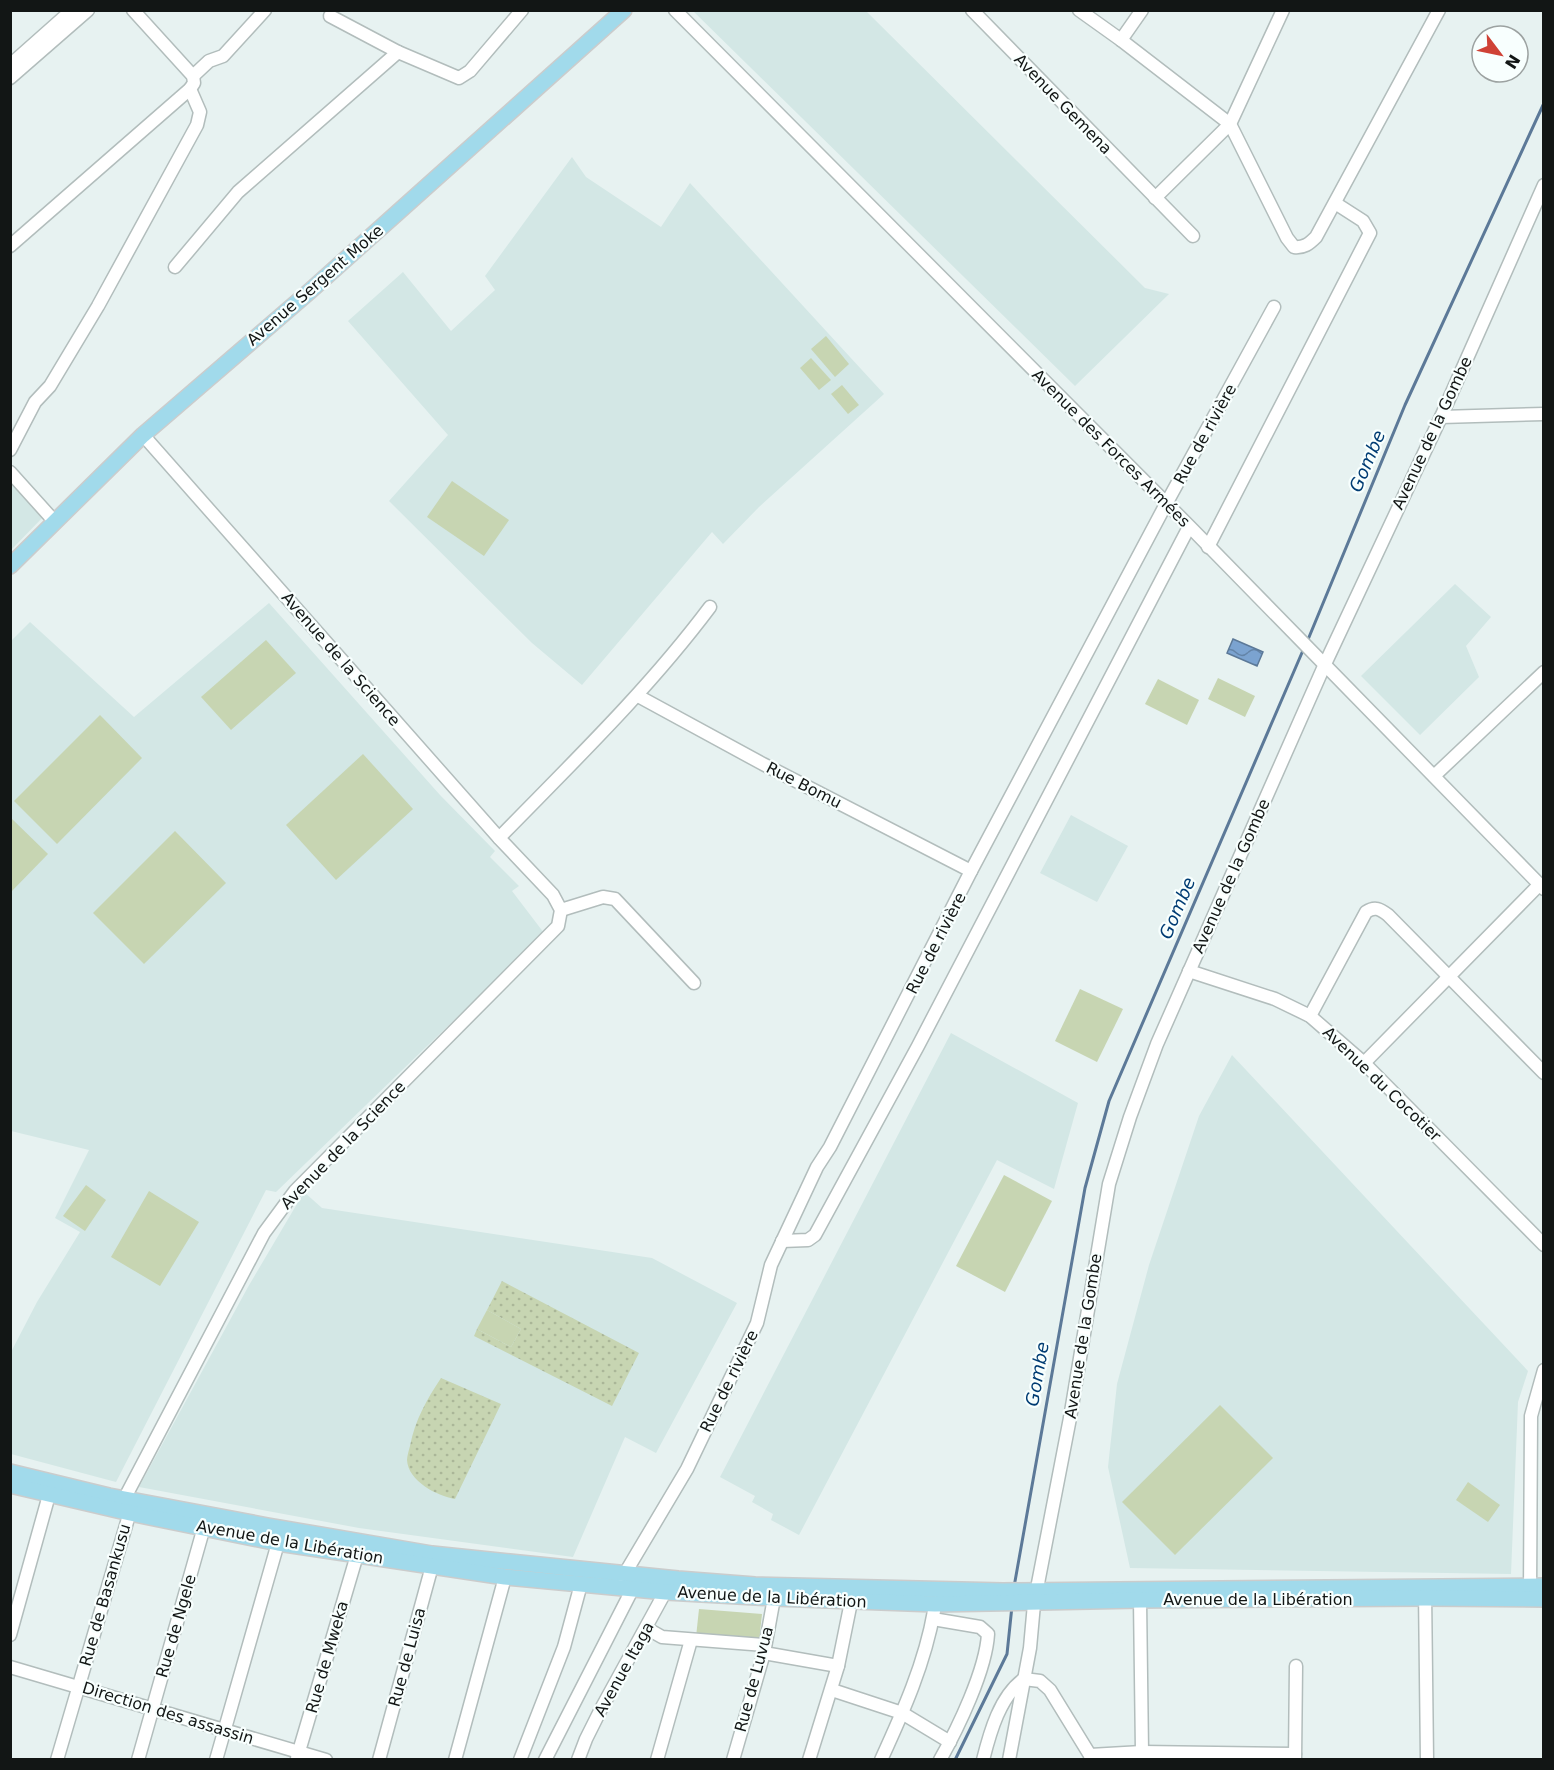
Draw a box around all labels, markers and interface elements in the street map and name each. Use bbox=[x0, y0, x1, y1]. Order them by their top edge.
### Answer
north arrow bbox=[1470, 24, 1530, 84]
street label: Avenue Gemena bbox=[1010, 50, 1116, 158]
text: N bbox=[1501, 51, 1524, 72]
street label: Avenue Sergent Moke bbox=[243, 221, 387, 349]
street label: Avenue de la Gombe bbox=[1388, 353, 1476, 513]
street label: Avenue des Forces Armées bbox=[1028, 365, 1194, 531]
street label: Rue de rivière bbox=[1170, 381, 1240, 487]
water label: Gombe bbox=[1345, 427, 1389, 495]
street label: Avenue de la Science bbox=[278, 588, 404, 730]
street label: Rue Bomu bbox=[763, 758, 845, 812]
street label: Avenue de la Gombe bbox=[1188, 796, 1274, 956]
water label: Gombe bbox=[1155, 874, 1199, 942]
street label: Rue de rivière bbox=[902, 889, 970, 997]
street label: Avenue du Cocotier bbox=[1319, 1023, 1445, 1146]
street label: Avenue de la Science bbox=[277, 1077, 409, 1213]
street label: Avenue de la Gombe bbox=[1061, 1252, 1105, 1420]
street label: Rue de rivière bbox=[696, 1327, 762, 1435]
water label: Gombe bbox=[1021, 1340, 1053, 1408]
street label: Avenue de la Libération bbox=[195, 1516, 385, 1568]
street label: Rue de Basankusu bbox=[76, 1522, 134, 1668]
street label: Rue de Ngele bbox=[152, 1572, 200, 1680]
street label: Avenue de la Libération bbox=[677, 1583, 867, 1611]
street label: Avenue de la Libération bbox=[1163, 1590, 1353, 1609]
street label: Rue de Mweka bbox=[302, 1599, 352, 1715]
street label: Rue de Luisa bbox=[385, 1605, 429, 1709]
street label: Avenue Itaga bbox=[590, 1618, 658, 1720]
street label: Rue de Luvua bbox=[731, 1624, 777, 1734]
street label: Direction des assassin bbox=[80, 1678, 256, 1748]

